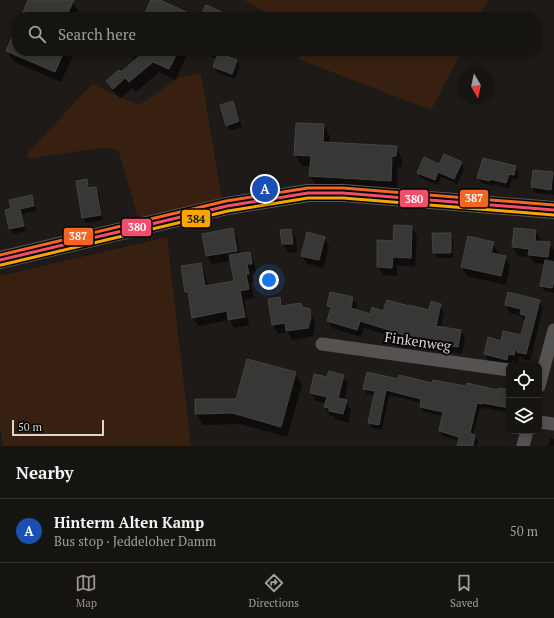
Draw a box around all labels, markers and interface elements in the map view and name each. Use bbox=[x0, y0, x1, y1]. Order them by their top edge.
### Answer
search box bbox=[12, 12, 542, 56]
icon: search bbox=[26, 23, 48, 45]
text: Search here bbox=[58, 24, 136, 44]
north arrow bbox=[458, 68, 494, 104]
pin: A bbox=[252, 174, 278, 204]
line badge: 380 bbox=[399, 189, 429, 208]
line badge: 387 bbox=[459, 189, 489, 208]
text: 387 bbox=[465, 191, 483, 205]
text: 380 bbox=[405, 192, 423, 206]
line badge: 384 bbox=[181, 209, 211, 228]
text: 384 bbox=[187, 212, 206, 226]
line badge: 380 bbox=[121, 218, 152, 237]
text: 380 bbox=[128, 220, 146, 234]
line badge: 387 bbox=[63, 227, 94, 246]
text: 387 bbox=[69, 229, 87, 243]
your location bbox=[259, 270, 279, 290]
street label: Finkenweg bbox=[384, 327, 453, 355]
map controls bbox=[506, 362, 542, 434]
button: locate bbox=[506, 362, 542, 398]
button: layers bbox=[506, 398, 542, 434]
scale bar bbox=[12, 418, 104, 437]
text: 50 m bbox=[18, 420, 42, 434]
text: Nearby bbox=[16, 461, 74, 484]
text: Hinterm Alten Kamp bbox=[54, 512, 204, 532]
text: A bbox=[24, 522, 34, 540]
text: 50 m bbox=[510, 522, 538, 540]
text: Bus stop · Jeddeloher Damm bbox=[54, 532, 216, 550]
tab: Map bbox=[75, 572, 97, 610]
tab: Directions bbox=[248, 572, 299, 610]
tab: Saved bbox=[450, 572, 479, 610]

